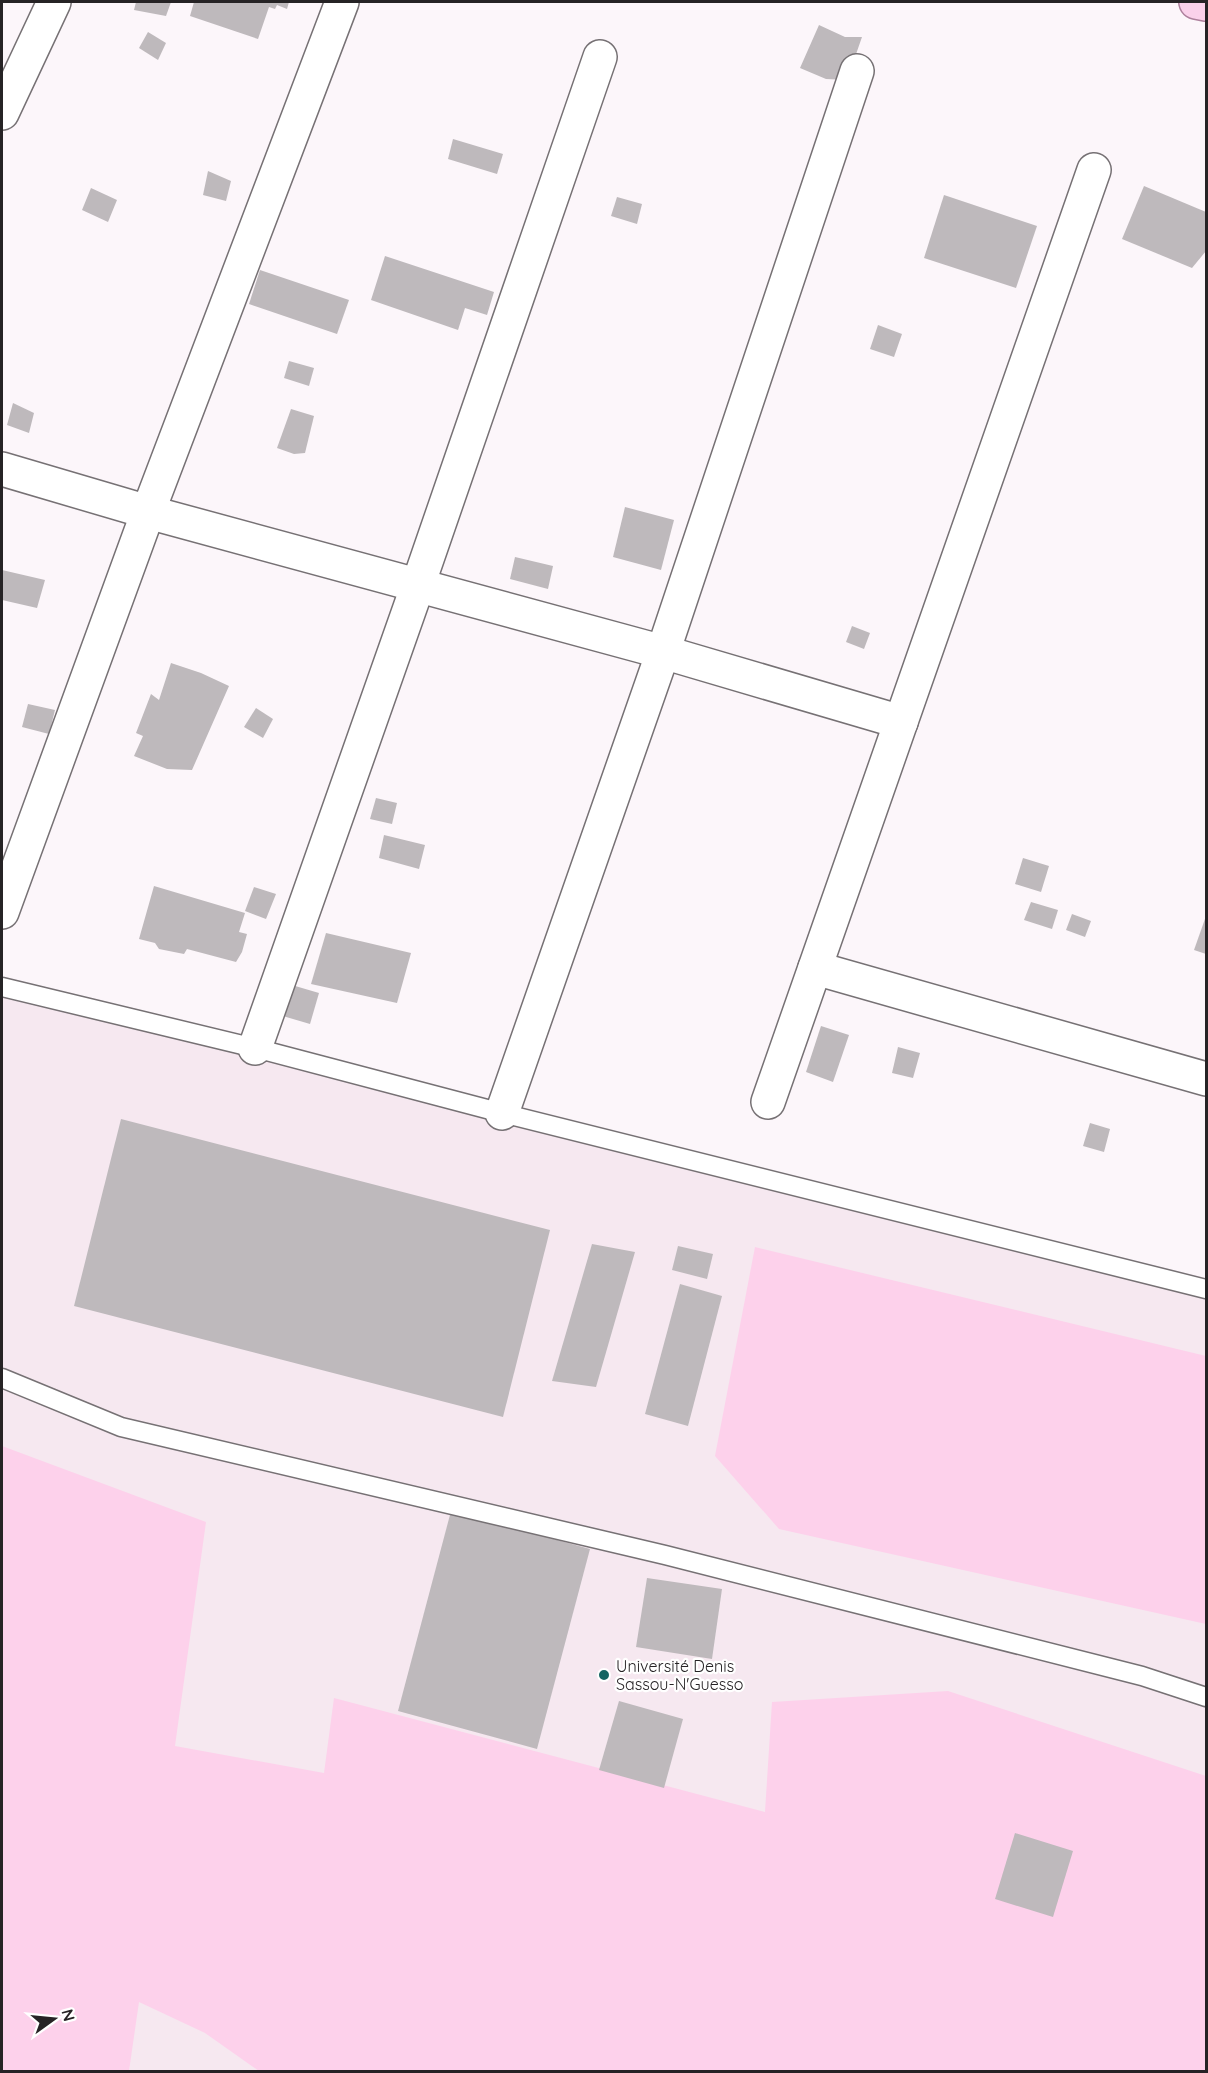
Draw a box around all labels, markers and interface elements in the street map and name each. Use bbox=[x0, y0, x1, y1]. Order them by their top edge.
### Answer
place label: Université Denis Sassou-N'Guesso bbox=[616, 1656, 743, 1694]
marker: Université Denis Sassou-N'Guesso bbox=[597, 1668, 611, 1682]
north arrow bbox=[24, 1989, 84, 2049]
text: N bbox=[57, 2007, 80, 2023]

